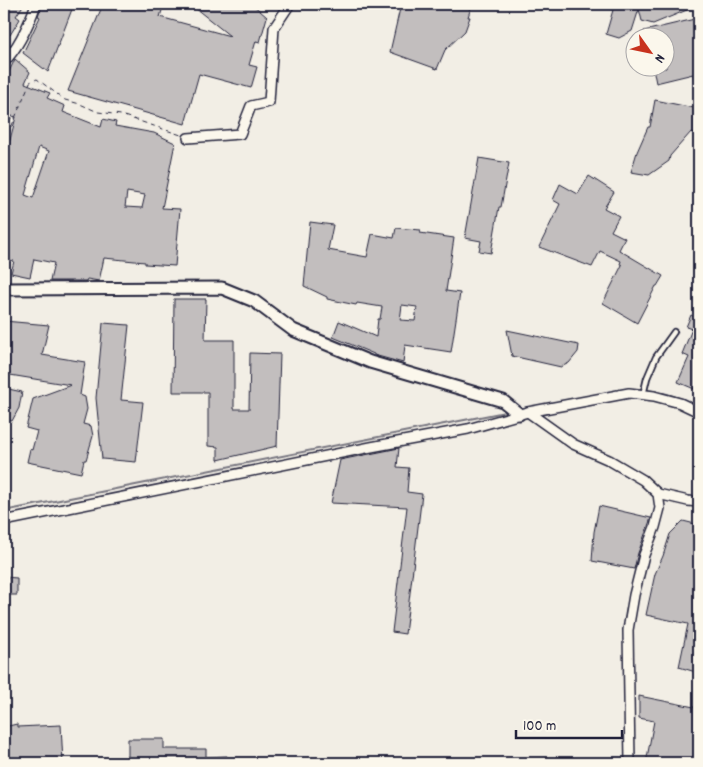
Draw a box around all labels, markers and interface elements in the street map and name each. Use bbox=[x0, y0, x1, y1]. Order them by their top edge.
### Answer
north arrow bbox=[626, 28, 676, 78]
text: N bbox=[649, 50, 669, 66]
scale bar bbox=[516, 707, 622, 739]
text: 100 m bbox=[523, 716, 556, 738]

